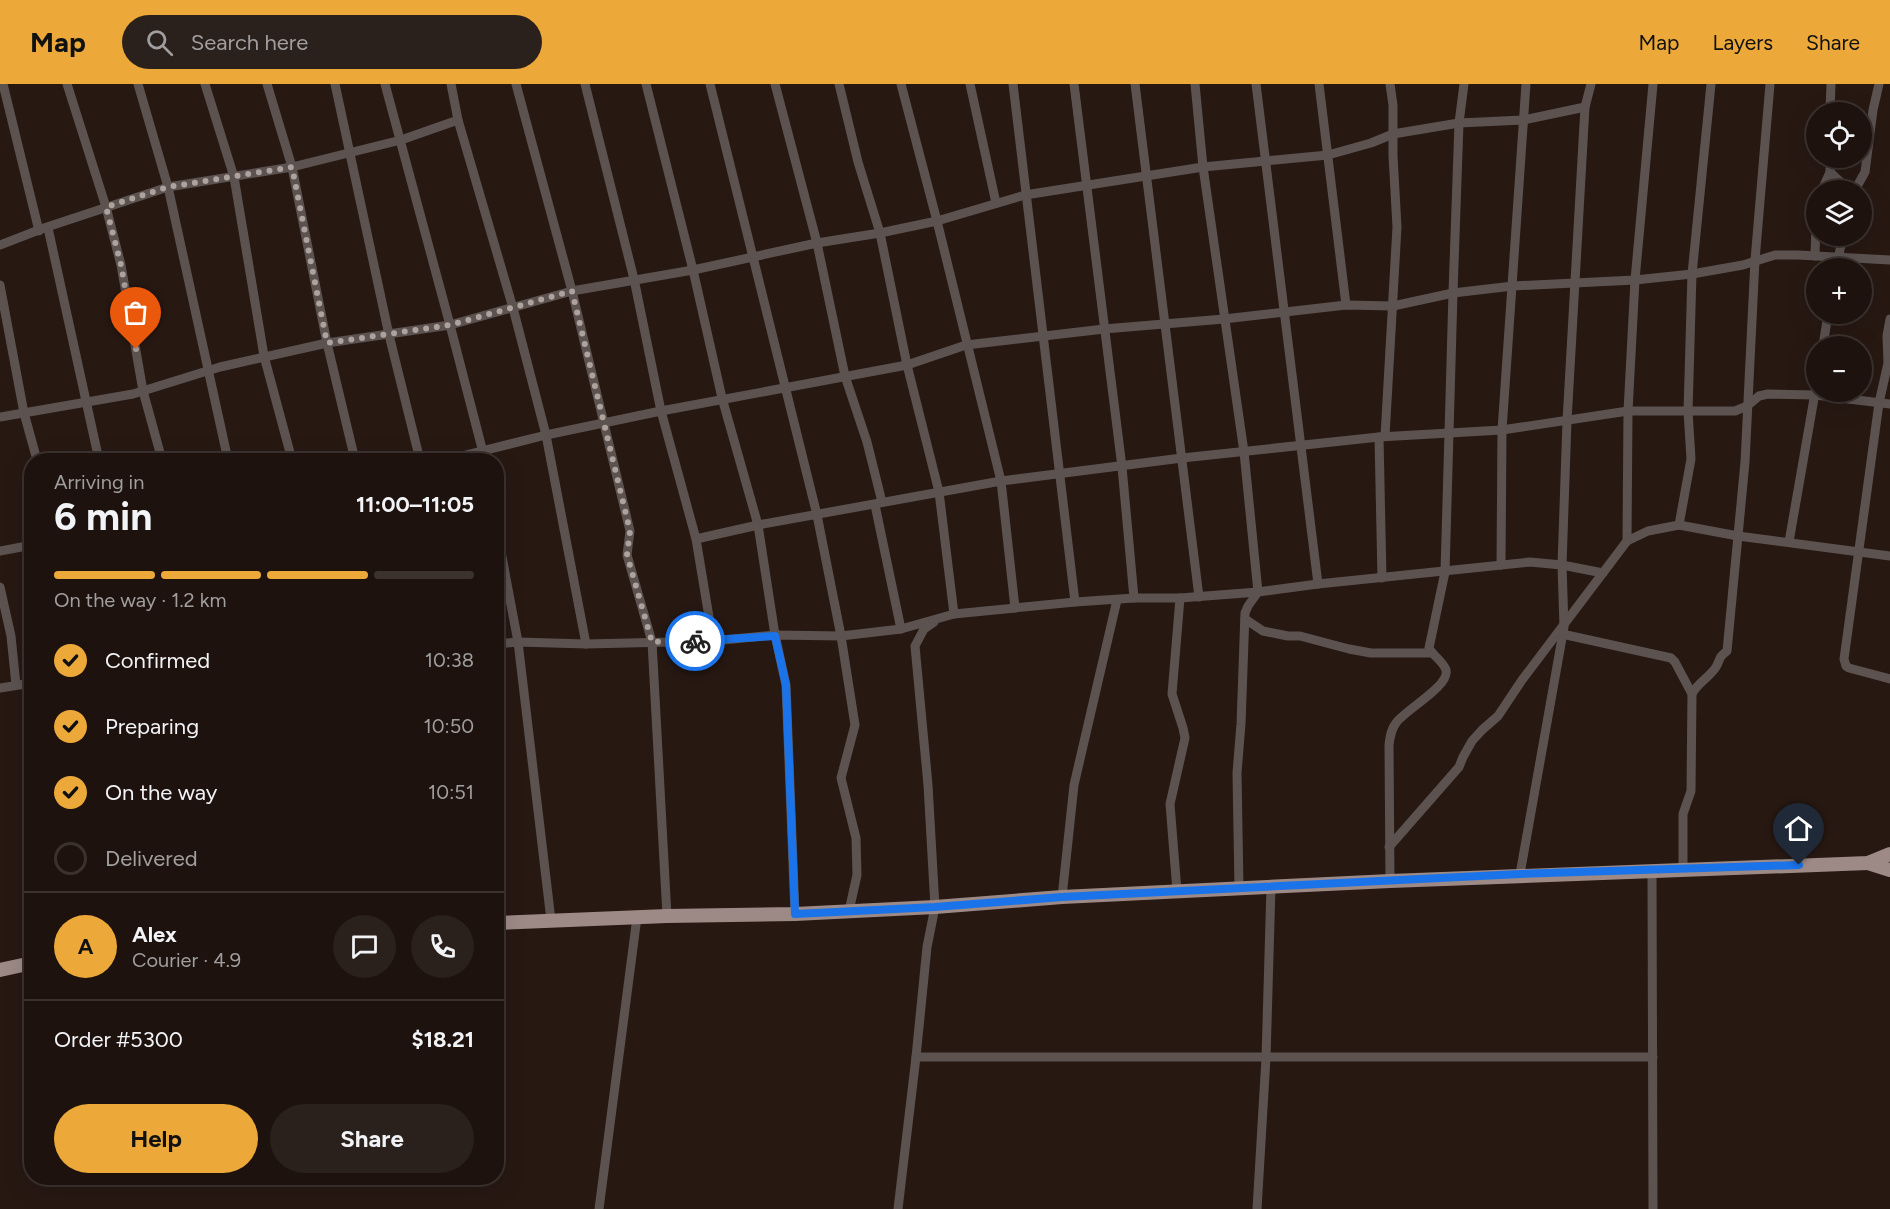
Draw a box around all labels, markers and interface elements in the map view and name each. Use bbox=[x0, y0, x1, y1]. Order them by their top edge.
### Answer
search box bbox=[122, 15, 542, 69]
text: Map bbox=[30, 25, 86, 59]
icon: search bbox=[143, 26, 176, 59]
text: Search here bbox=[191, 29, 308, 56]
text: Map bbox=[1639, 30, 1679, 55]
text: Layers bbox=[1712, 30, 1773, 55]
text: Share bbox=[1806, 30, 1860, 55]
map controls bbox=[1806, 102, 1872, 402]
button: locate bbox=[1806, 102, 1872, 168]
button: layers bbox=[1806, 180, 1872, 246]
button: + bbox=[1806, 258, 1872, 324]
pin bbox=[110, 287, 161, 349]
icon: bag bbox=[119, 296, 152, 329]
button: − bbox=[1806, 336, 1872, 402]
text: Arriving in bbox=[54, 470, 144, 494]
text: 11:00–11:05 bbox=[356, 491, 474, 518]
text: 6 min bbox=[54, 493, 152, 540]
text: On the way · 1.2 km bbox=[54, 588, 226, 612]
courier bbox=[665, 611, 725, 671]
icon: bike bbox=[679, 625, 712, 658]
icon: check bbox=[54, 644, 87, 677]
text: Confirmed bbox=[105, 647, 210, 674]
text: 10:38 bbox=[425, 648, 474, 672]
icon: check bbox=[54, 710, 87, 743]
text: Preparing bbox=[105, 713, 199, 740]
text: 10:50 bbox=[424, 714, 474, 738]
icon: check bbox=[54, 776, 87, 809]
text: On the way bbox=[105, 779, 217, 806]
text: 10:51 bbox=[428, 780, 474, 804]
pin bbox=[1773, 803, 1824, 865]
icon: home bbox=[1782, 812, 1815, 845]
text: Delivered bbox=[105, 845, 198, 872]
button: chat bbox=[333, 915, 396, 978]
button: phone bbox=[411, 915, 474, 978]
text: Alex bbox=[132, 921, 177, 948]
text: A bbox=[78, 933, 93, 960]
text: Courier · 4.9 bbox=[132, 948, 241, 972]
text: Order #5300 bbox=[54, 1026, 183, 1053]
text: $18.21 bbox=[412, 1026, 474, 1053]
button: Help bbox=[54, 1104, 258, 1173]
button: Share bbox=[270, 1104, 474, 1173]

